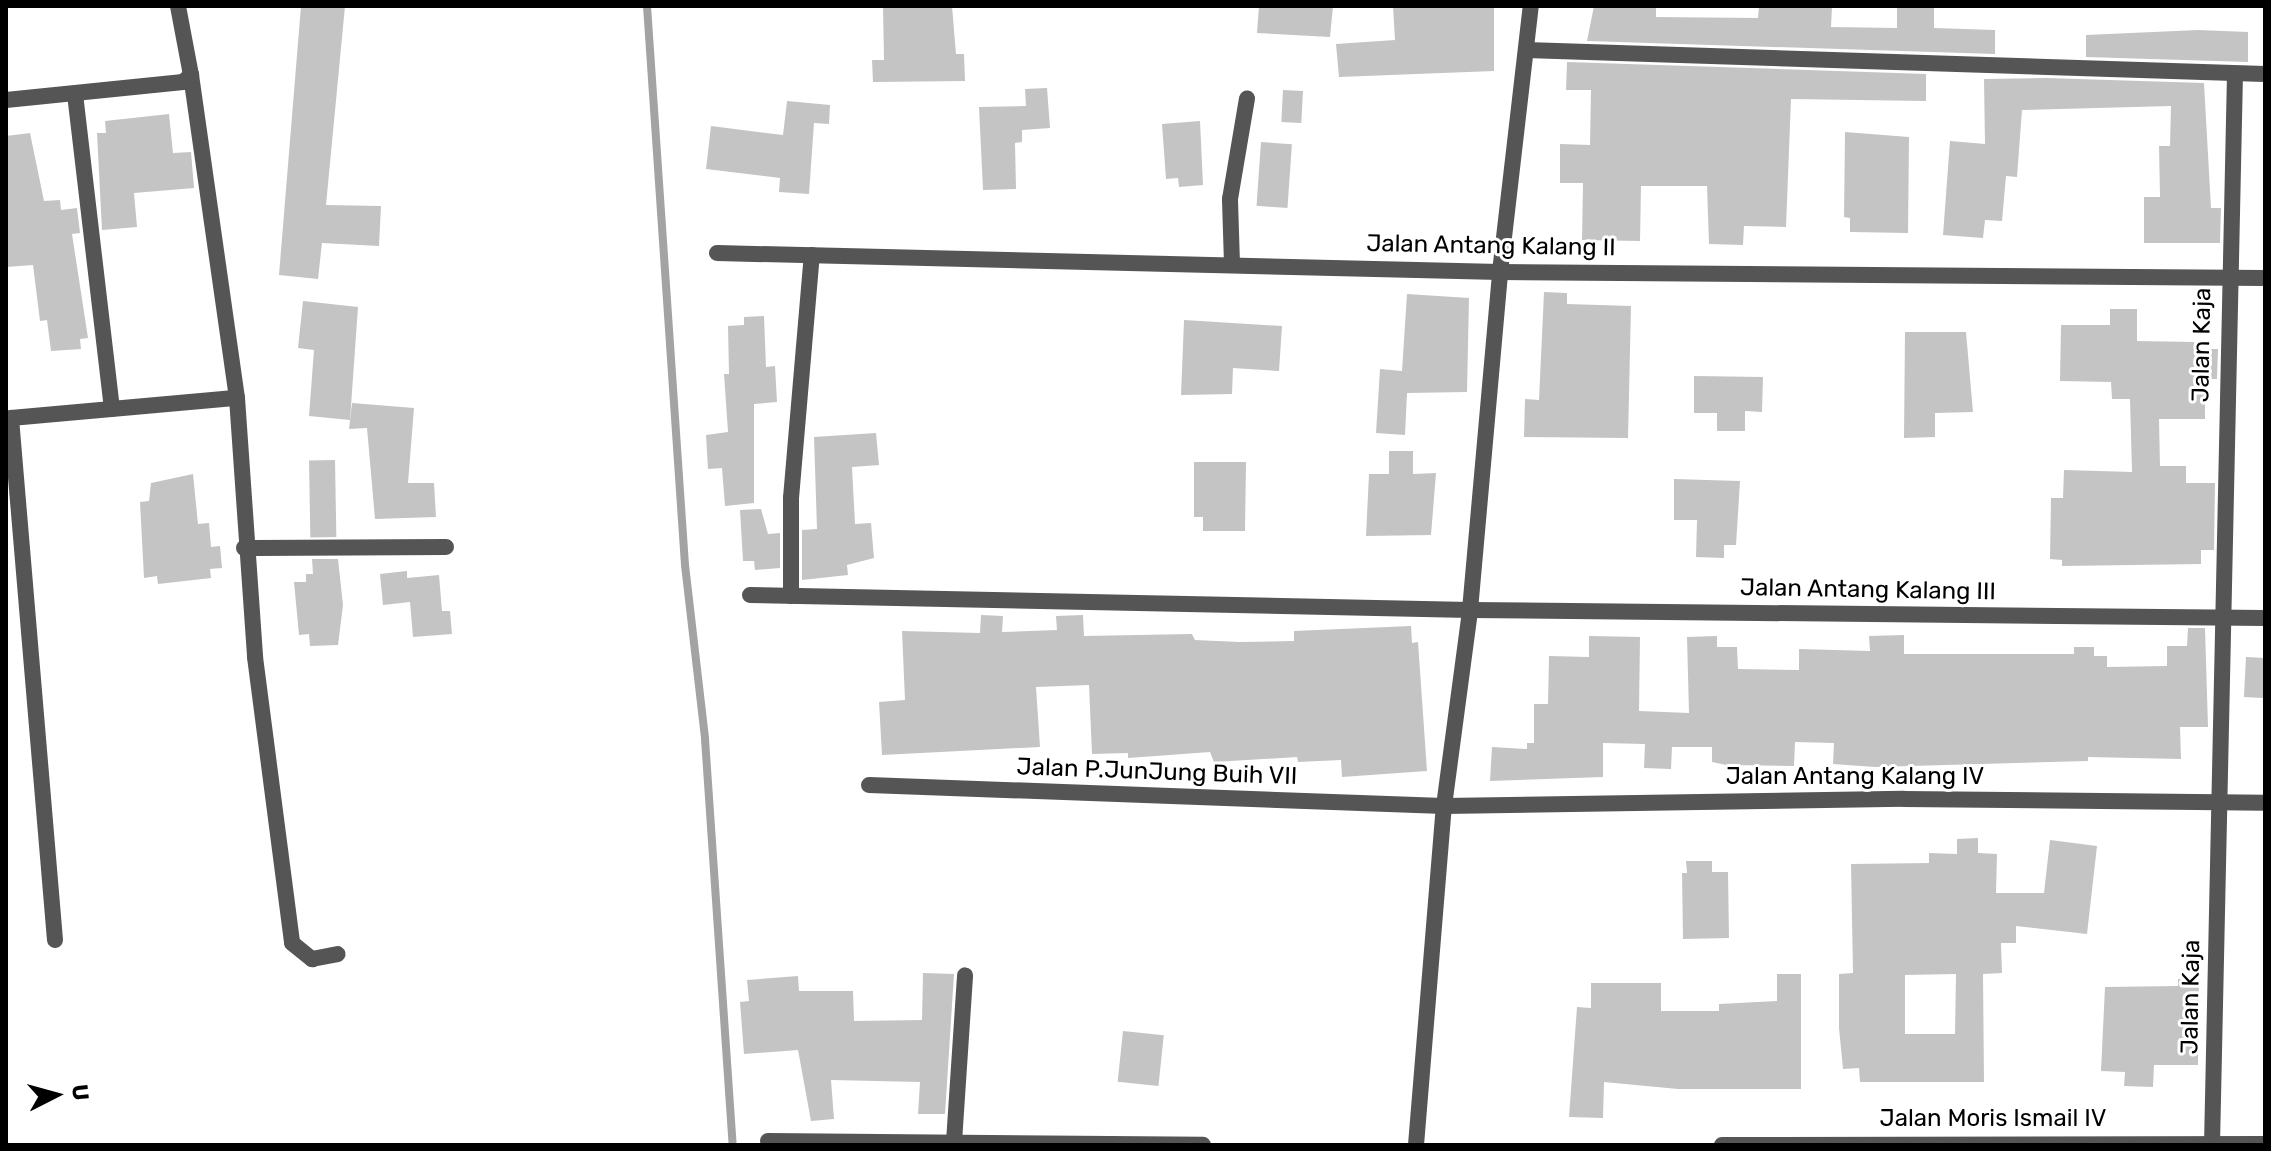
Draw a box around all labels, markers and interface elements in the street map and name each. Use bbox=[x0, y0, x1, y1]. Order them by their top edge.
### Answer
street label: Jalan Antang Kalang II bbox=[1366, 229, 1616, 263]
street label: Jalan Kaja bbox=[2187, 287, 2217, 403]
street label: Jalan Antang Kalang III bbox=[1739, 573, 1997, 607]
street label: Jalan P.JunJung Buih VII bbox=[1016, 753, 1298, 791]
street label: Jalan Antang Kalang IV bbox=[1725, 763, 1985, 791]
street label: Jalan Kaja bbox=[2176, 939, 2206, 1055]
north arrow bbox=[16, 1055, 96, 1135]
text: U bbox=[66, 1083, 95, 1102]
street label: Jalan Moris Ismail IV bbox=[1880, 1105, 2106, 1133]

